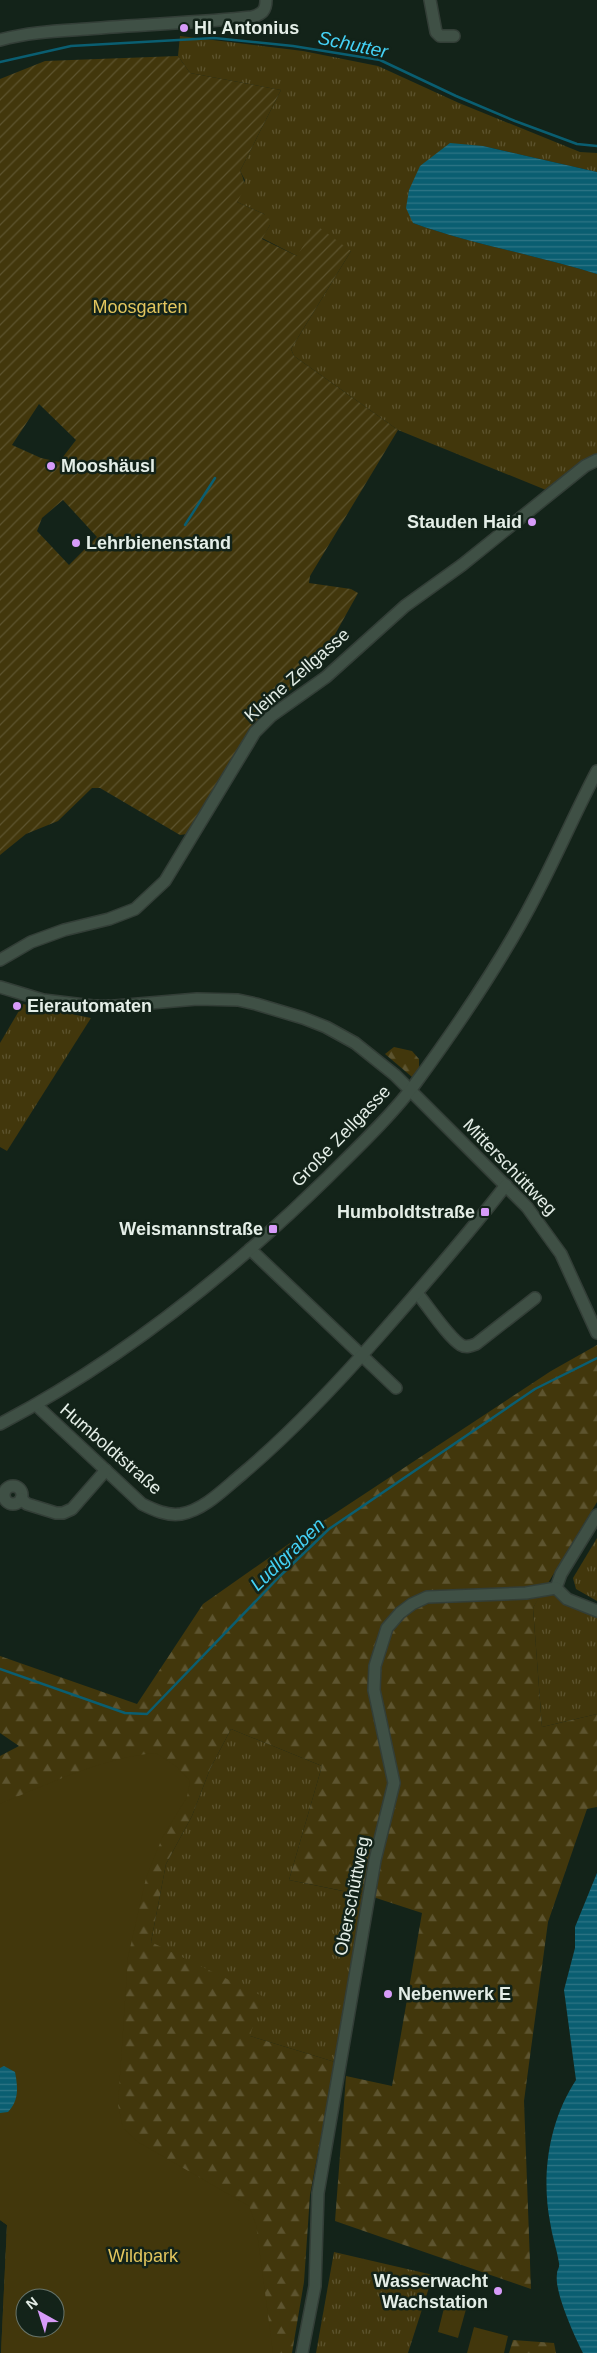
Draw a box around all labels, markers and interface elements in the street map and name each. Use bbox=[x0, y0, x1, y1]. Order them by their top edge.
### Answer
place label: Hl. Antonius bbox=[194, 18, 299, 38]
marker: Hl. Antonius bbox=[178, 22, 190, 34]
water label: Schutter bbox=[316, 27, 390, 62]
park label: Moosgarten bbox=[92, 297, 188, 317]
place label: Mooshäusl bbox=[61, 456, 155, 476]
marker: Mooshäusl bbox=[45, 460, 57, 472]
place label: Stauden Haid bbox=[407, 512, 522, 532]
marker: Stauden Haid bbox=[526, 516, 538, 528]
place label: Lehrbienenstand bbox=[86, 533, 231, 553]
marker: Lehrbienenstand bbox=[70, 537, 82, 549]
street label: Kleine Zellgasse bbox=[241, 624, 353, 726]
place label: Eierautomaten bbox=[27, 996, 152, 1016]
marker: Eierautomaten bbox=[11, 1000, 23, 1012]
street label: Große Zellgasse bbox=[288, 1081, 394, 1191]
street label: Mitterschüttweg bbox=[459, 1115, 561, 1219]
place label: Humboldtstraße bbox=[337, 1202, 475, 1222]
marker: Humboldtstraße bbox=[479, 1206, 491, 1218]
place label: Weismannstraße bbox=[119, 1219, 263, 1239]
marker: Weismannstraße bbox=[267, 1223, 279, 1235]
street label: Humboldtstraße bbox=[56, 1399, 166, 1499]
water label: Ludlgraben bbox=[246, 1514, 329, 1595]
street label: Oberschüttweg bbox=[331, 1835, 373, 1957]
place label: Nebenwerk E bbox=[398, 1984, 511, 2004]
marker: Nebenwerk E bbox=[382, 1988, 394, 2000]
park label: Wildpark bbox=[108, 2246, 179, 2266]
place label: Wasserwacht Wachstation bbox=[374, 2271, 488, 2312]
marker: Wasserwacht Wachstation bbox=[492, 2285, 504, 2297]
north arrow bbox=[15, 2288, 65, 2338]
text: N bbox=[23, 2293, 41, 2312]

